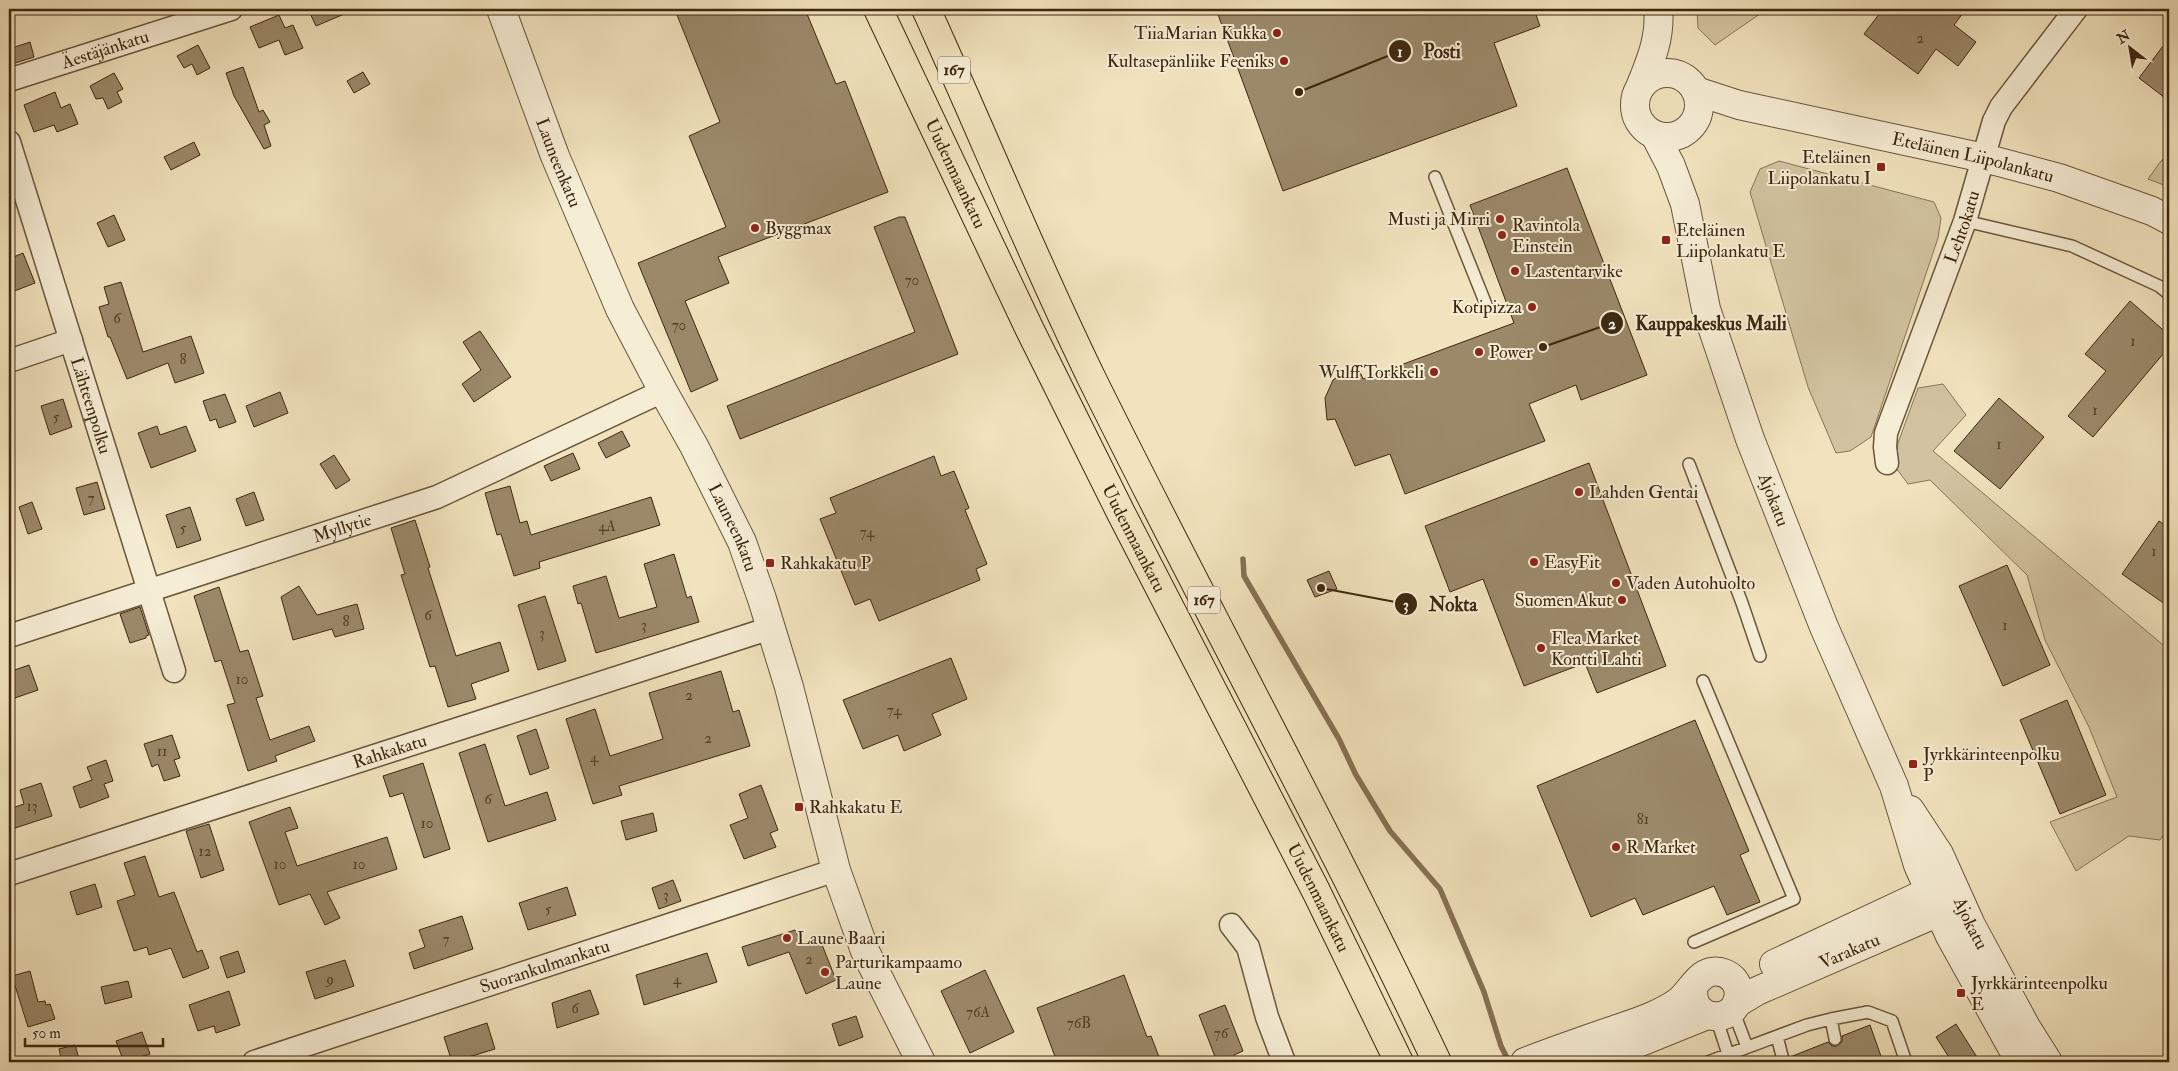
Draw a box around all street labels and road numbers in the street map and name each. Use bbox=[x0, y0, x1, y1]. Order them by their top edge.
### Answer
street label: Äestäjänkatu bbox=[58, 25, 152, 74]
road number: 167 bbox=[938, 56, 970, 84]
street label: Launeenkatu bbox=[530, 115, 587, 211]
street label: Uudenmaankatu bbox=[920, 115, 992, 232]
street label: Eteläinen Liipolankatu bbox=[1890, 127, 2056, 188]
street label: Lehtokatu bbox=[1939, 188, 1985, 266]
street label: Lähteenpolku bbox=[65, 354, 117, 457]
street label: Ajokatu bbox=[1753, 469, 1795, 530]
street label: Launeenkatu bbox=[703, 480, 763, 574]
street label: Uudenmaankatu bbox=[1097, 480, 1172, 596]
street label: Myllytie bbox=[310, 508, 374, 548]
road number: 167 bbox=[1188, 586, 1220, 614]
street label: Rahkakatu bbox=[350, 728, 430, 774]
street label: Uudenmaankatu bbox=[1282, 839, 1355, 956]
street label: Ajokatu bbox=[1948, 893, 1993, 953]
street label: Varakatu bbox=[1816, 928, 1883, 974]
street label: Suorankulmankatu bbox=[477, 934, 613, 998]

